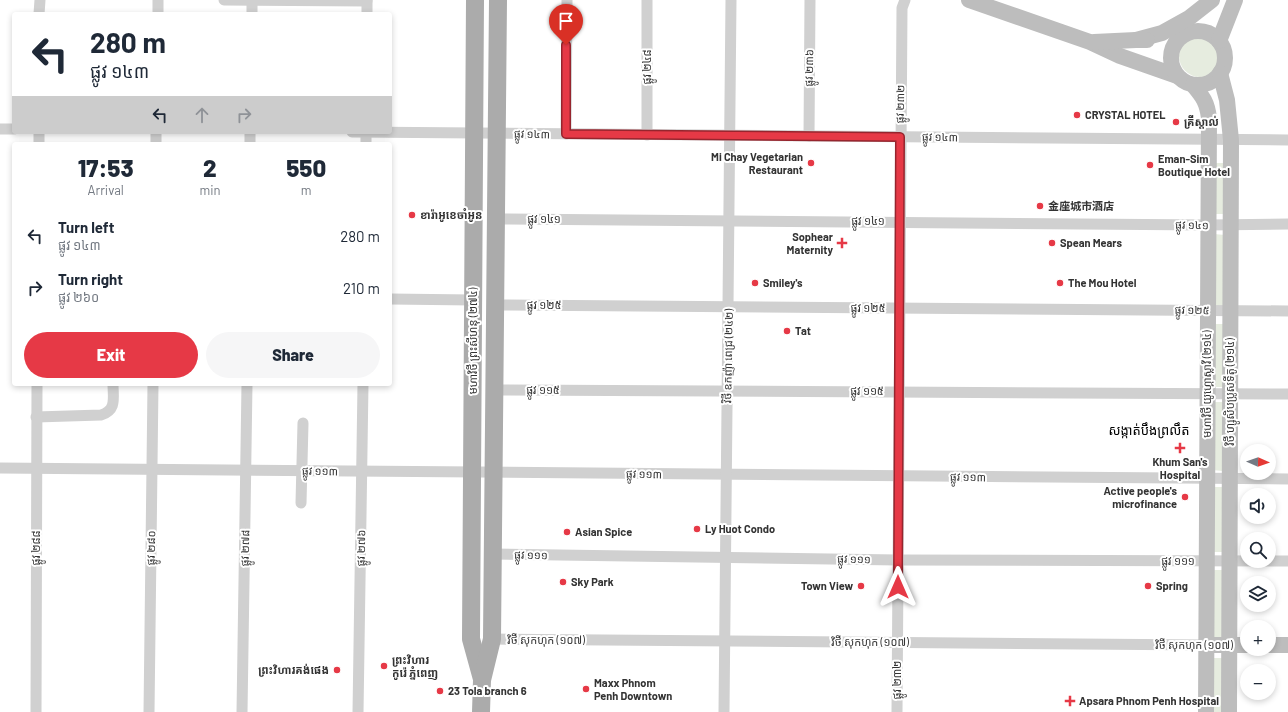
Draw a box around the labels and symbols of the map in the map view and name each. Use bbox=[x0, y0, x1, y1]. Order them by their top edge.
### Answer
pin bbox=[549, 4, 583, 45]
street label: ផ្លូវ ២៤៨ bbox=[640, 49, 657, 85]
street label: ផ្លូវ ២៣៦ bbox=[802, 49, 820, 87]
street label: ផ្លូវ ២៣២ bbox=[893, 84, 911, 124]
place label: CRYSTAL HOTEL bbox=[1085, 108, 1165, 121]
marker: CRYSTAL HOTEL bbox=[1072, 110, 1082, 120]
place label: គ្រីស្តាល់ bbox=[1184, 114, 1219, 129]
marker: គ្រីស្តាល់ bbox=[1171, 117, 1181, 127]
street label: ផ្លូវ ១៤៣ bbox=[514, 127, 550, 145]
street label: ផ្លូវ ១៤៣ bbox=[922, 130, 958, 148]
place label: Mi Chay Vegetarian Restaurant bbox=[711, 150, 803, 176]
place label: Eman-Sim Boutique Hotel bbox=[1158, 152, 1230, 178]
marker: Mi Chay Vegetarian Restaurant bbox=[806, 158, 816, 168]
marker: Eman-Sim Boutique Hotel bbox=[1145, 160, 1155, 170]
place label: 金座城市酒店 bbox=[1048, 199, 1114, 212]
marker: 金座城市酒店 bbox=[1035, 201, 1045, 211]
place label: ខារ៉ាអូខេចាំអូន bbox=[420, 208, 482, 222]
marker: ខារ៉ាអូខេចាំអូន bbox=[407, 210, 417, 220]
street label: ផ្លូវ ១៤១ bbox=[527, 212, 561, 229]
street label: ផ្លូវ ១៤១ bbox=[851, 214, 885, 231]
street label: ផ្លូវ ១៤១ bbox=[1175, 218, 1209, 236]
place label: Sophear Maternity bbox=[787, 230, 834, 256]
place label: Spean Mears bbox=[1060, 236, 1122, 249]
marker: Sophear Maternity bbox=[836, 237, 848, 249]
marker: Spean Mears bbox=[1047, 238, 1057, 248]
place label: Smiley's bbox=[763, 276, 803, 289]
place label: The Mou Hotel bbox=[1068, 276, 1137, 289]
marker: Smiley's bbox=[750, 278, 760, 288]
marker: The Mou Hotel bbox=[1055, 278, 1065, 288]
street label: មហាវិថី ព្រះសីហនុ (២៧៤) bbox=[466, 288, 480, 394]
street label: ផ្លូវ ១២៥ bbox=[526, 298, 562, 315]
street label: ផ្លូវ ១២៥ bbox=[850, 301, 886, 318]
street label: ផ្លូវ ១២៥ bbox=[1174, 303, 1210, 321]
street label: វិថី ឧកញ៉ា ពេជ្រ (២៤២) bbox=[720, 309, 736, 404]
place label: Tat bbox=[795, 324, 811, 337]
marker: Tat bbox=[782, 326, 792, 336]
street label: មហាវិថី យូហ្គោស្លាវី (២១៤) bbox=[1200, 330, 1214, 438]
street label: វិថី ហ្សូសិបប្រូសទីតូ (២១៤) bbox=[1223, 338, 1240, 446]
street label: ផ្លូវ ១១៥ bbox=[526, 383, 560, 400]
street label: ផ្លូវ ១១៥ bbox=[850, 384, 884, 401]
district label: សង្កាត់បឹងព្រលឹត bbox=[1108, 422, 1190, 439]
marker: Khum San's Hospital bbox=[1174, 442, 1186, 454]
north arrow bbox=[1240, 444, 1276, 480]
place label: Khum San's Hospital bbox=[1152, 455, 1208, 481]
street label: ផ្លូវ ១១៣ bbox=[302, 464, 338, 482]
street label: ផ្លូវ ១១៣ bbox=[626, 467, 662, 485]
street label: ផ្លូវ ១១៣ bbox=[950, 470, 986, 488]
place label: Active people's microfinance bbox=[1103, 484, 1177, 510]
marker: Active people's microfinance bbox=[1180, 492, 1190, 502]
place label: Ly Huot Condo bbox=[705, 522, 775, 535]
marker: Ly Huot Condo bbox=[692, 524, 702, 534]
place label: Asian Spice bbox=[575, 525, 632, 538]
marker: Asian Spice bbox=[562, 527, 572, 537]
street label: ផ្លូវ ២៨៨ bbox=[29, 530, 46, 566]
street label: ផ្លូវ ២៨០ bbox=[144, 530, 162, 566]
street label: ផ្លូវ ២៧៨ bbox=[238, 530, 256, 566]
street label: ផ្លូវ ២៧៦ bbox=[354, 530, 372, 566]
street label: ផ្លូវ ១១១ bbox=[514, 548, 548, 566]
street label: ផ្លូវ ១១១ bbox=[837, 552, 871, 570]
street label: ផ្លូវ ១១១ bbox=[1161, 554, 1195, 571]
position arrow bbox=[877, 566, 919, 608]
place label: Sky Park bbox=[571, 575, 614, 588]
marker: Sky Park bbox=[558, 577, 568, 587]
place label: Town View bbox=[801, 579, 853, 592]
place label: Spring bbox=[1156, 579, 1188, 592]
marker: Town View bbox=[856, 581, 866, 591]
marker: Spring bbox=[1143, 581, 1153, 591]
street label: វិថី សុកហុក (១០៧) bbox=[506, 633, 585, 647]
street label: វិថី សុកហុក (១០៧) bbox=[830, 635, 909, 649]
street label: វិថី សុកហុក (១០៧) bbox=[1154, 638, 1233, 652]
place label: ព្រះវិហារ កូរ៉េ ភ្នំពេញ bbox=[392, 653, 438, 680]
marker: ព្រះវិហារ កូរ៉េ ភ្នំពេញ bbox=[379, 661, 389, 671]
street label: ផ្លូវ ២៣២ bbox=[890, 661, 907, 699]
place label: ព្រះវិហារគង់ផេង bbox=[258, 663, 329, 677]
marker: ព្រះវិហារគង់ផេង bbox=[332, 665, 342, 675]
place label: Maxx Phnom Penh Downtown bbox=[594, 676, 672, 702]
place label: 23 Tola branch 6 bbox=[448, 684, 527, 697]
marker: Maxx Phnom Penh Downtown bbox=[581, 684, 591, 694]
marker: 23 Tola branch 6 bbox=[435, 686, 445, 696]
place label: Apsara Phnom Penh Hospital bbox=[1079, 694, 1219, 707]
marker: Apsara Phnom Penh Hospital bbox=[1064, 695, 1076, 707]

